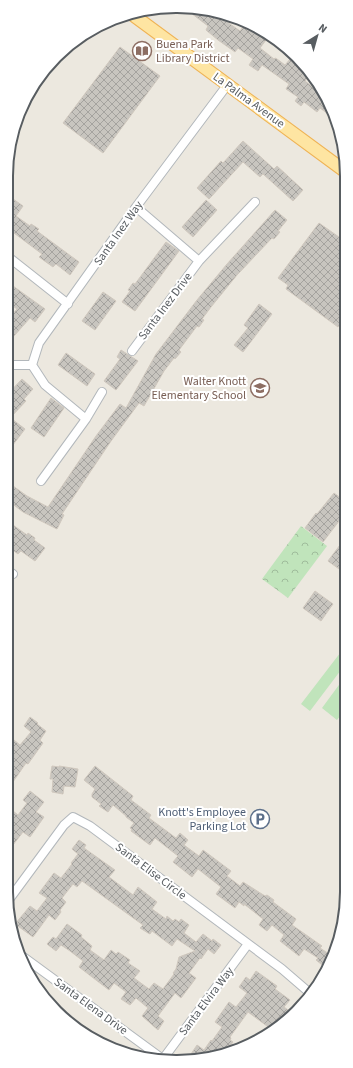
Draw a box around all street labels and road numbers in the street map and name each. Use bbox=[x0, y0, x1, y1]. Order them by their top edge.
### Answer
street label: La Palma Avenue bbox=[209, 69, 288, 132]
street label: Santa Inez Way bbox=[90, 197, 147, 269]
street label: Santa Inez Drive bbox=[134, 269, 196, 344]
street label: Santa Elise Circle bbox=[112, 839, 190, 904]
street label: Santa Elvira Way bbox=[175, 963, 238, 1039]
street label: Santa Elena Drive bbox=[50, 974, 131, 1039]

